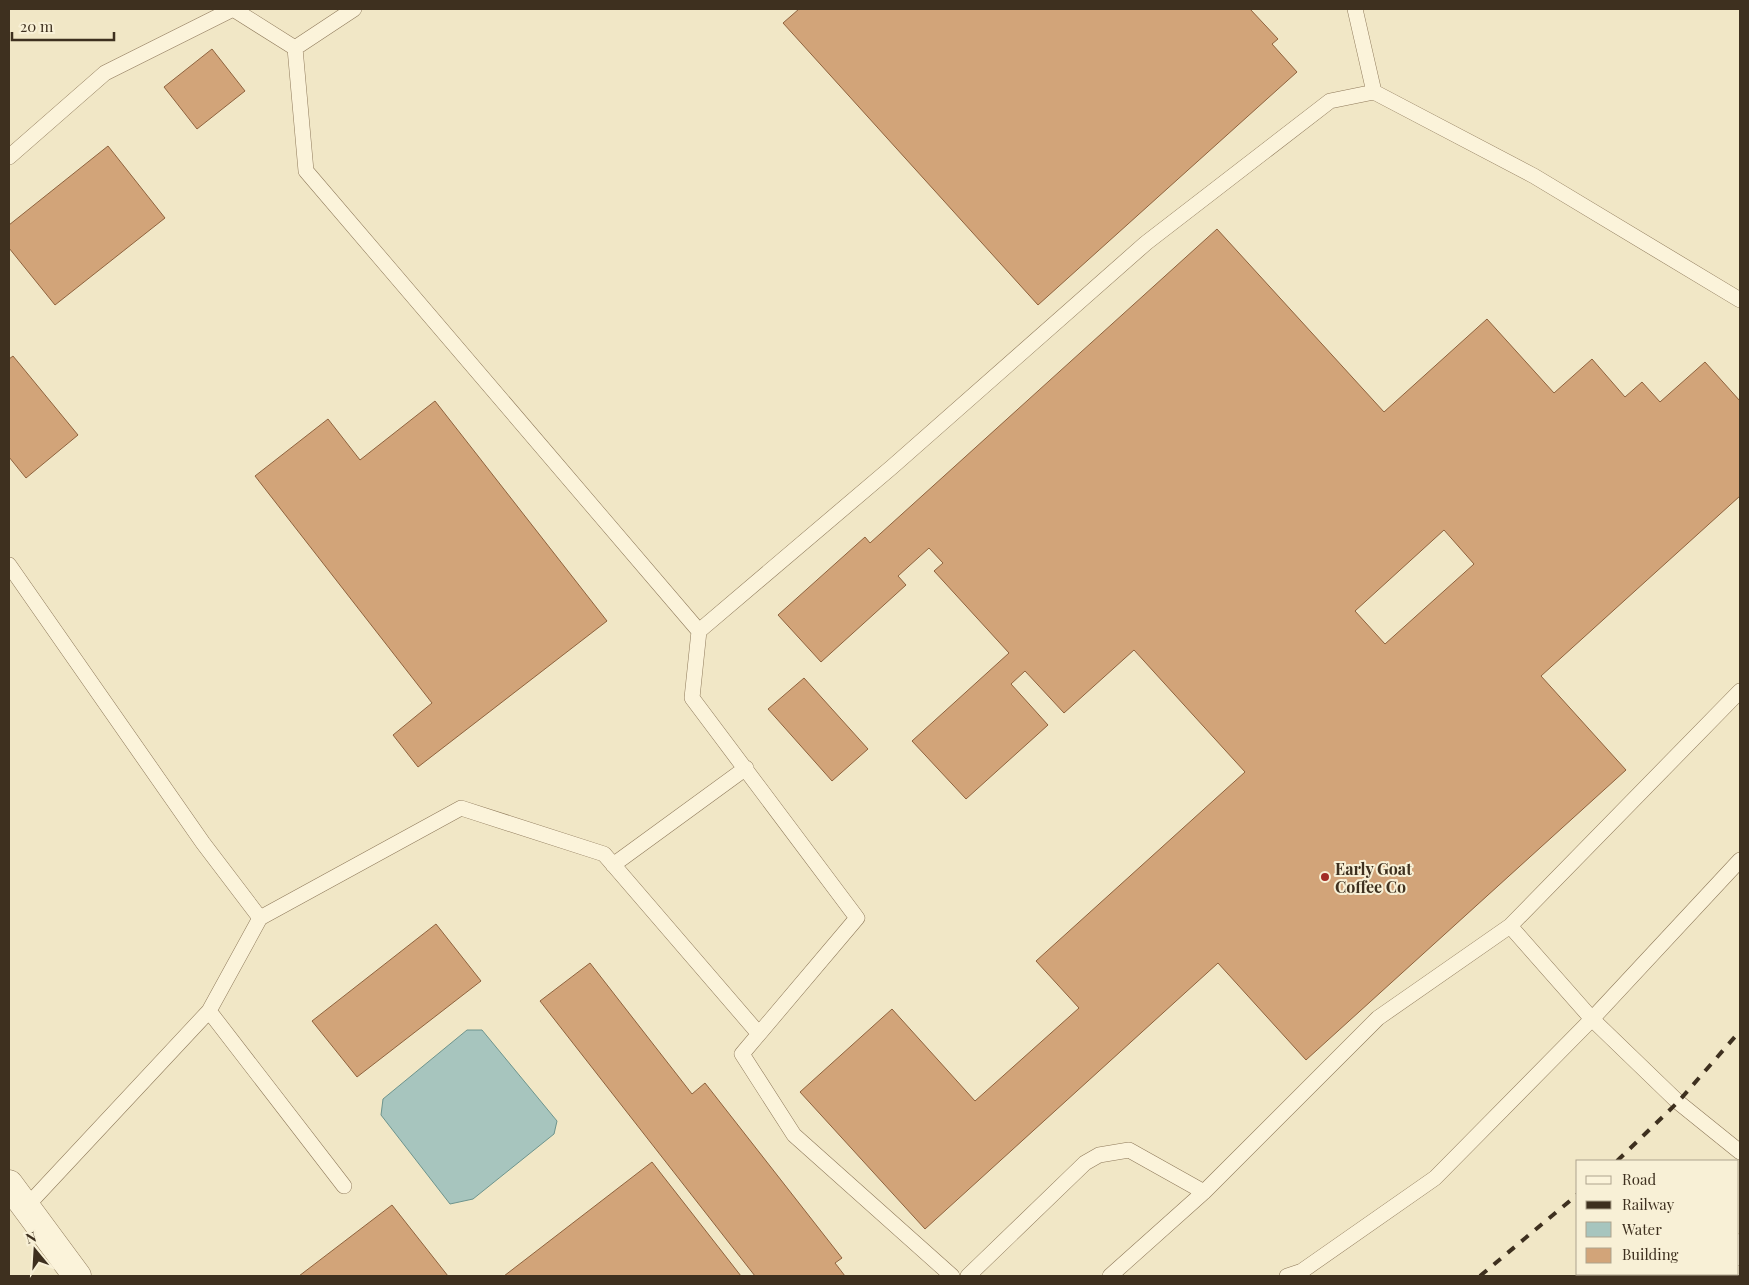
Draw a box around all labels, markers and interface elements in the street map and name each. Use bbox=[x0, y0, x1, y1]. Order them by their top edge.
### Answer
scale bar bbox=[12, 10, 115, 42]
text: 20 m bbox=[20, 16, 54, 36]
place label: Early Goat Coffee Co bbox=[1335, 858, 1412, 897]
marker: Early Goat Coffee Co bbox=[1319, 871, 1331, 883]
legend bbox=[1576, 1160, 1739, 1275]
text: Road bbox=[1622, 1169, 1656, 1189]
text: Railway bbox=[1622, 1194, 1675, 1214]
text: Water bbox=[1621, 1219, 1662, 1239]
north arrow bbox=[10, 1225, 60, 1275]
text: N bbox=[23, 1227, 39, 1248]
text: Building bbox=[1622, 1244, 1679, 1264]

